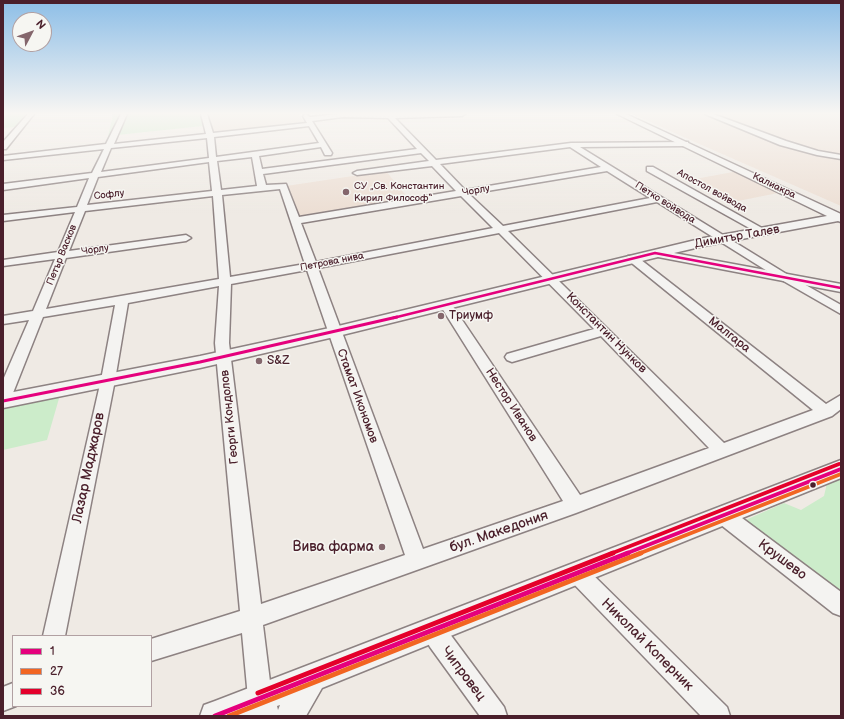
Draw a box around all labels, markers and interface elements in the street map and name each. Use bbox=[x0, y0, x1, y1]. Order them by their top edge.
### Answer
north arrow bbox=[12, 12, 52, 52]
text: N bbox=[33, 17, 48, 32]
street label: Апостол войвода bbox=[675, 167, 749, 215]
street label: Калиакра bbox=[751, 170, 797, 202]
place label: СУ „Св. Константин Кирил Философ“ bbox=[354, 180, 444, 204]
street label: Петко войвода bbox=[633, 180, 697, 226]
street label: Чорлу bbox=[461, 183, 491, 199]
street label: Софлу bbox=[93, 187, 125, 203]
marker: СУ „Св. Константин Кирил Философ“ bbox=[341, 187, 351, 197]
street label: Димитър Талев bbox=[693, 222, 781, 252]
street label: Петър Васков bbox=[44, 223, 80, 287]
street label: Чорлу bbox=[80, 242, 110, 258]
street label: Петрова нива bbox=[299, 250, 365, 274]
street label: Константин Нунков bbox=[563, 290, 649, 376]
place label: Триумф bbox=[449, 309, 493, 323]
marker: Триумф bbox=[436, 311, 446, 321]
street label: Малгара bbox=[705, 314, 753, 356]
street label: Стамат Икономов bbox=[333, 347, 381, 445]
place label: S&Z bbox=[267, 354, 290, 368]
marker: S&Z bbox=[254, 356, 264, 366]
street label: Нестор Иванов bbox=[482, 366, 540, 444]
street label: Георги Кондолов bbox=[218, 369, 242, 465]
street label: Лазар Маджаров bbox=[69, 411, 109, 525]
unlabelled marker bbox=[808, 480, 818, 490]
street label: бул. Македония bbox=[448, 507, 550, 557]
street label: Крушево bbox=[754, 536, 810, 584]
place label: Вива фарма bbox=[293, 539, 374, 555]
marker: Вива фарма bbox=[377, 542, 387, 552]
street label: Николай Коперник bbox=[597, 595, 697, 695]
legend bbox=[12, 635, 152, 707]
street label: Чипровец bbox=[437, 643, 489, 705]
text: 1 bbox=[50, 644, 55, 659]
text: 27 bbox=[50, 664, 63, 679]
text: 36 bbox=[50, 684, 65, 699]

